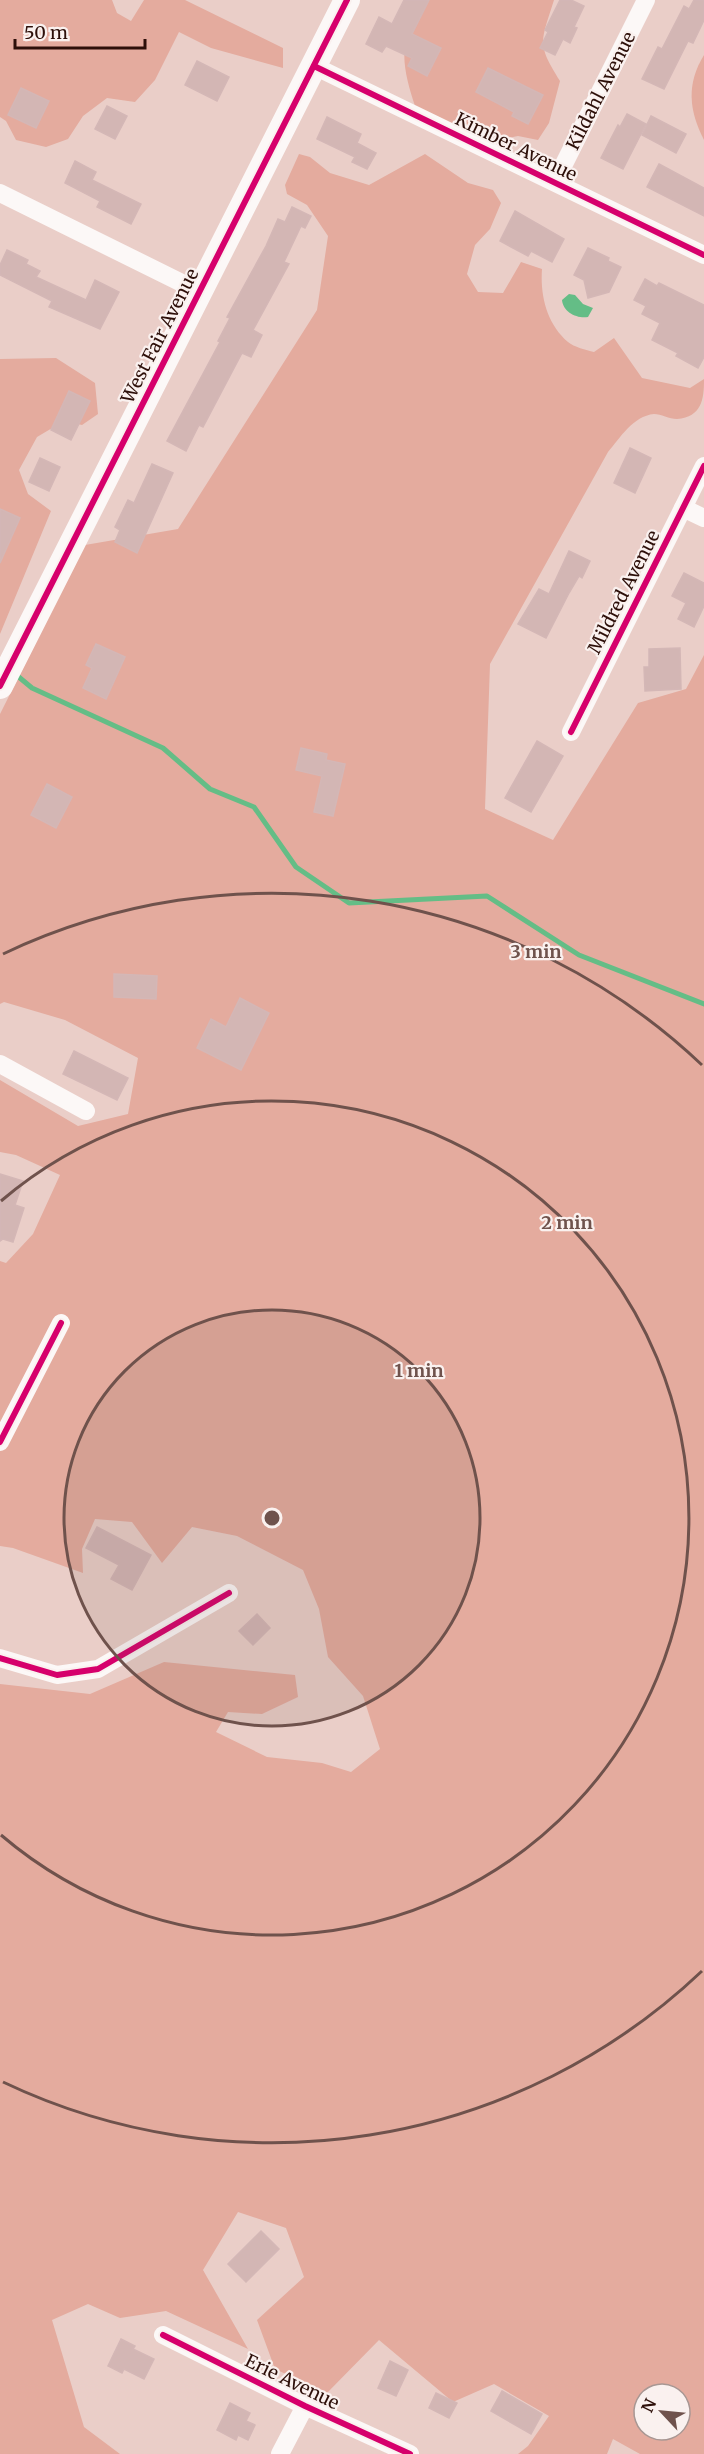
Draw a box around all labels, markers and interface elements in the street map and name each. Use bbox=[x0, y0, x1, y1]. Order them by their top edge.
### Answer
scale bar bbox=[15, 12, 146, 50]
text: 50 m bbox=[24, 21, 68, 44]
street label: Kildahl Avenue bbox=[561, 28, 640, 154]
street label: Kimber Avenue bbox=[452, 107, 581, 186]
street label: West Fair Avenue bbox=[115, 265, 203, 408]
street label: Mildred Avenue bbox=[583, 526, 665, 657]
text: 3 min bbox=[511, 940, 561, 963]
text: 2 min bbox=[541, 1211, 593, 1234]
text: 1 min bbox=[394, 1359, 444, 1382]
centre of rings bbox=[262, 1508, 282, 1528]
street label: Erie Avenue bbox=[241, 2349, 343, 2414]
north arrow bbox=[632, 2382, 692, 2442]
text: N bbox=[637, 2395, 660, 2415]

